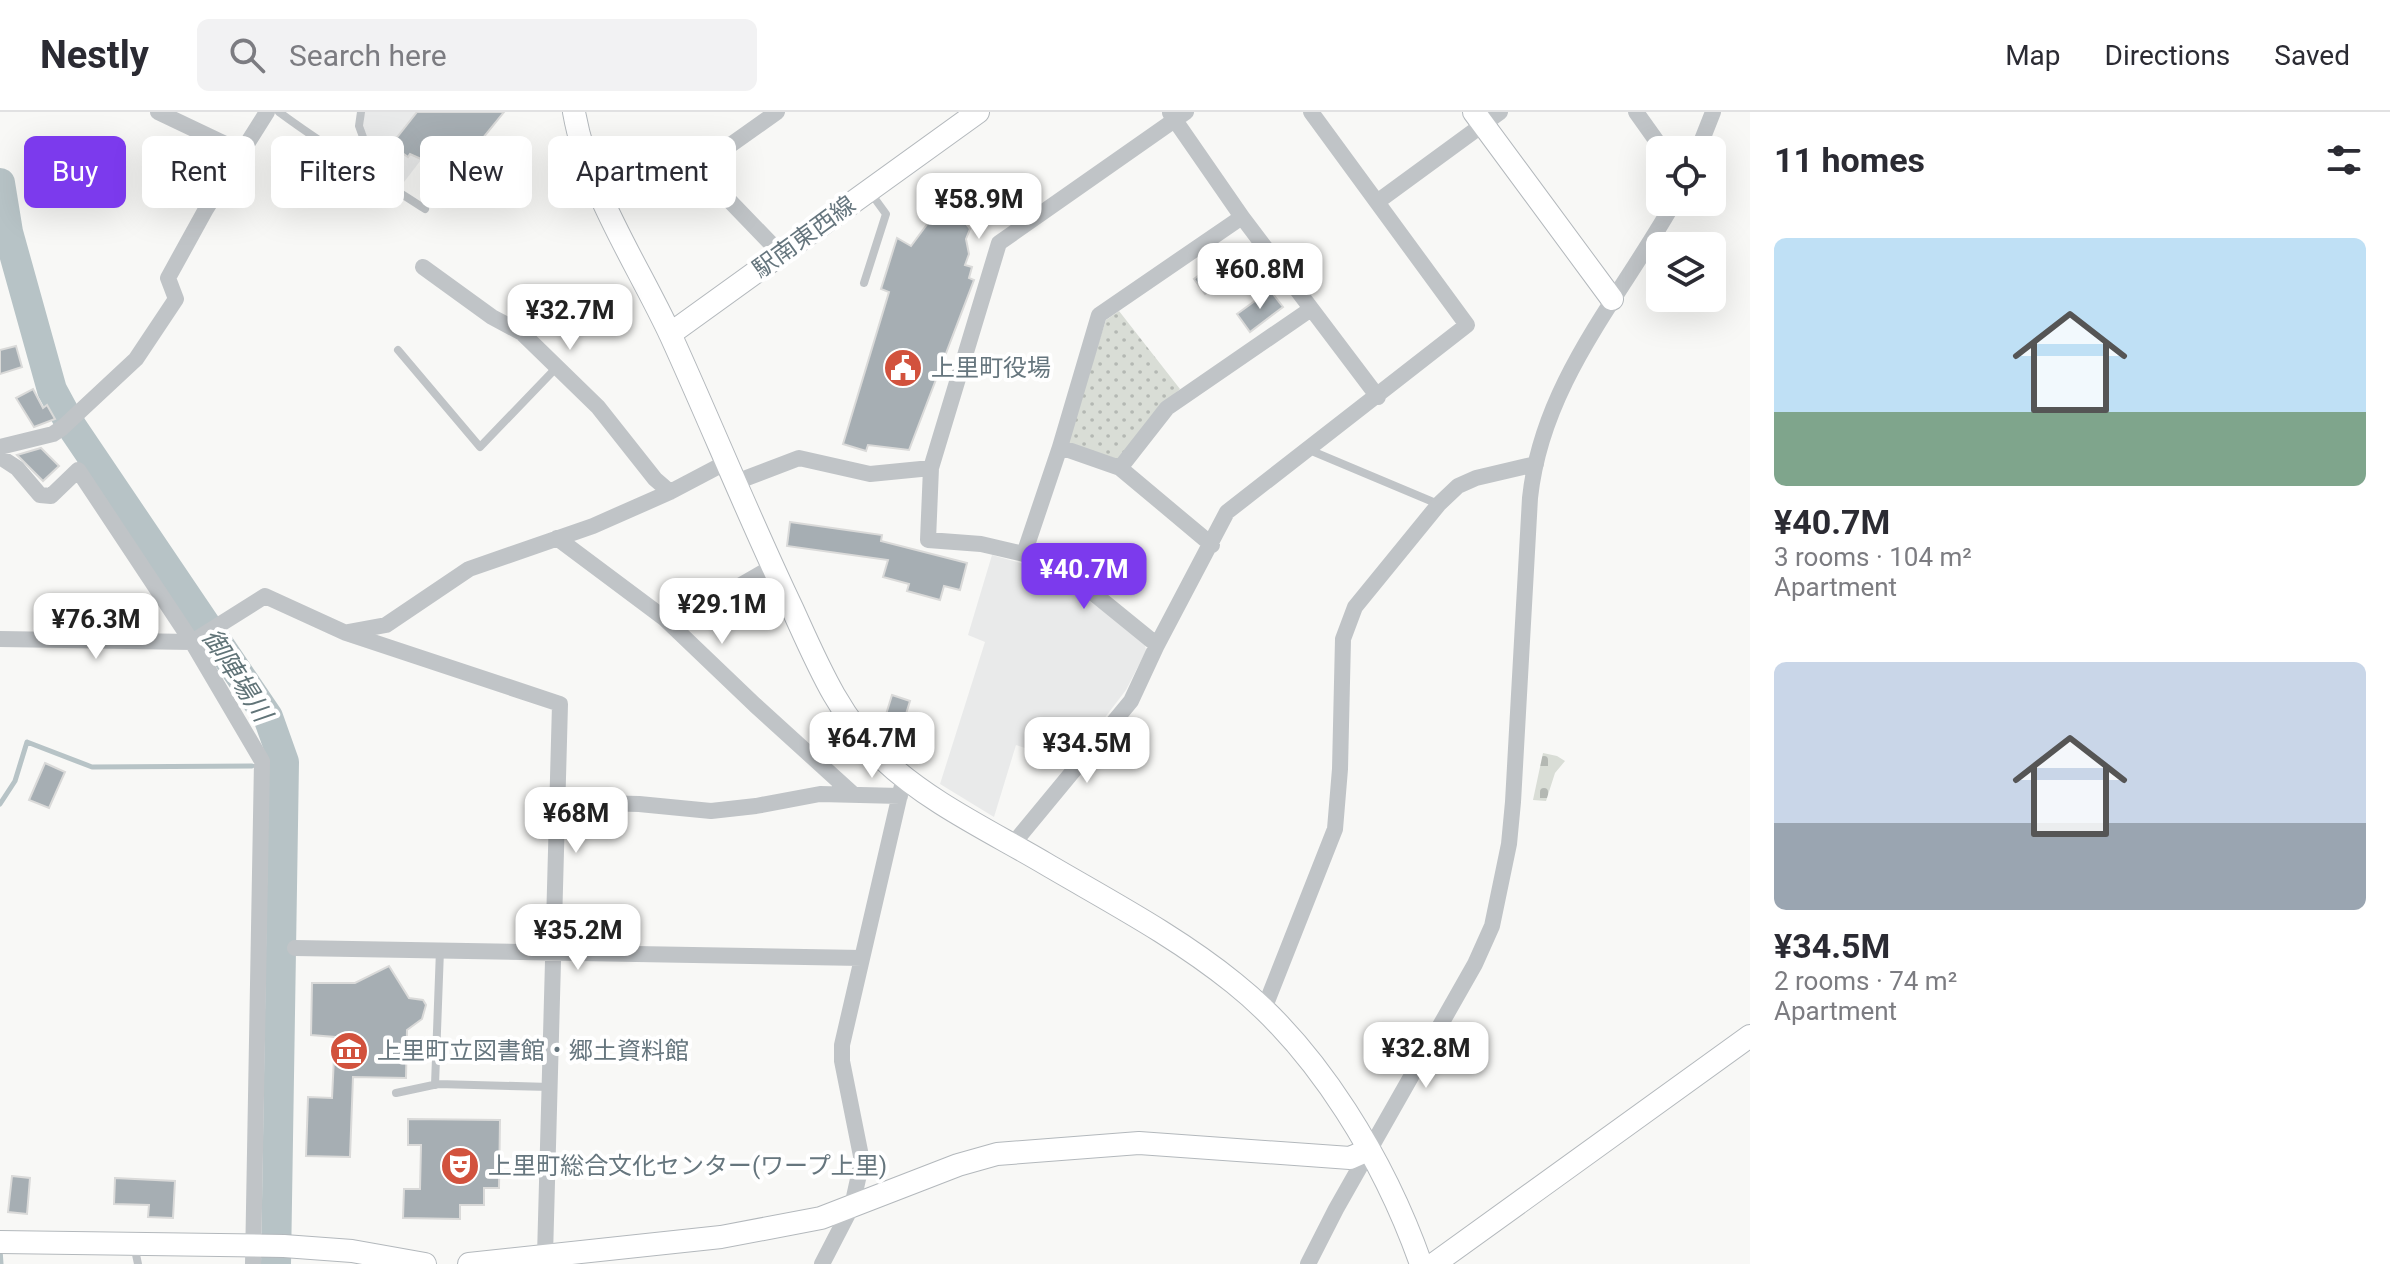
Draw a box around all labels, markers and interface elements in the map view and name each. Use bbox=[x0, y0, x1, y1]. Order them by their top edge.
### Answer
search box bbox=[197, 19, 757, 91]
text: Nestly bbox=[40, 33, 149, 77]
icon: search bbox=[225, 33, 269, 77]
text: Search here bbox=[289, 38, 447, 73]
text: Map bbox=[2005, 39, 2061, 72]
text: Directions bbox=[2105, 39, 2230, 72]
text: Saved bbox=[2274, 39, 2350, 72]
chip: Buy bbox=[24, 136, 126, 208]
chip: Rent bbox=[142, 136, 255, 208]
chip: Filters bbox=[271, 136, 404, 208]
chip: New bbox=[420, 136, 532, 208]
chip: Apartment bbox=[548, 136, 736, 208]
map controls bbox=[1646, 136, 1726, 312]
button: locate bbox=[1646, 136, 1726, 216]
icon: filters bbox=[2322, 138, 2366, 182]
text: 11 homes bbox=[1774, 140, 1925, 180]
pin: ¥58.9M bbox=[914, 173, 1044, 241]
text: ¥58.9M bbox=[935, 184, 1024, 214]
street label: 駅南東西線 bbox=[747, 190, 861, 284]
button: layers bbox=[1646, 232, 1726, 312]
pin: ¥60.8M bbox=[1195, 243, 1325, 311]
text: ¥60.8M bbox=[1216, 254, 1305, 284]
pin: ¥32.7M bbox=[505, 284, 635, 352]
icon: home bbox=[1998, 290, 2142, 434]
text: ¥32.7M bbox=[526, 295, 615, 325]
public building icon: 上里町役場 bbox=[882, 347, 924, 389]
place label: 上里町役場 bbox=[931, 354, 1051, 382]
text: ¥40.7M bbox=[1774, 502, 1890, 542]
text: 3 rooms · 104 m² bbox=[1774, 542, 1972, 572]
pin: ¥40.7M bbox=[1019, 543, 1149, 611]
text: ¥40.7M bbox=[1040, 554, 1129, 584]
text: Apartment bbox=[1774, 572, 1897, 602]
pin: ¥29.1M bbox=[657, 578, 787, 646]
text: ¥29.1M bbox=[678, 589, 767, 619]
pin: ¥76.3M bbox=[31, 593, 161, 661]
text: ¥76.3M bbox=[52, 604, 141, 634]
water label: 御陣場川 bbox=[196, 623, 280, 729]
pin: ¥64.7M bbox=[807, 712, 937, 780]
icon: home bbox=[1998, 714, 2142, 858]
pin: ¥34.5M bbox=[1022, 717, 1152, 785]
text: ¥64.7M bbox=[828, 723, 917, 753]
text: ¥34.5M bbox=[1043, 728, 1132, 758]
pin: ¥68M bbox=[529, 787, 623, 855]
text: ¥68M bbox=[543, 798, 609, 828]
pin: ¥35.2M bbox=[513, 904, 643, 972]
text: ¥35.2M bbox=[534, 915, 623, 945]
text: ¥34.5M bbox=[1774, 926, 1890, 966]
text: 2 rooms · 74 m² bbox=[1774, 966, 1957, 996]
text: Apartment bbox=[1774, 996, 1897, 1026]
pin: ¥32.8M bbox=[1361, 1022, 1491, 1090]
museum icon: 上里町立図書館・郷土資料館 bbox=[328, 1030, 370, 1072]
text: ¥32.8M bbox=[1382, 1033, 1471, 1063]
place label: 上里町立図書館・郷土資料館 bbox=[377, 1037, 689, 1065]
theatre icon: 上里町総合文化センター(ワープ上里) bbox=[439, 1145, 481, 1187]
place label: 上里町総合文化センター(ワープ上里) bbox=[488, 1152, 887, 1180]

